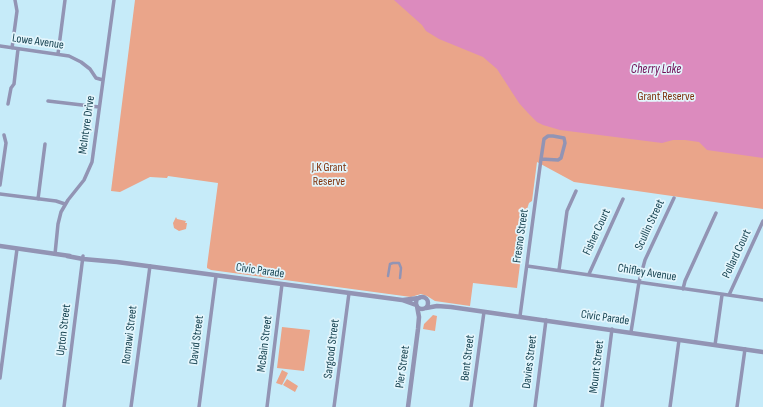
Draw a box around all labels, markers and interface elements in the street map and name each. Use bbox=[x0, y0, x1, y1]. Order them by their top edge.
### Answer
street label: Lowe Avenue bbox=[11, 31, 65, 53]
water label: Cherry Lake bbox=[631, 62, 681, 78]
park label: Grant Reserve bbox=[638, 90, 694, 104]
street label: McIntyre Drive bbox=[76, 95, 98, 155]
park label: J.K Grant Reserve bbox=[312, 161, 346, 189]
street label: Scullin Street bbox=[632, 197, 668, 253]
street label: Fisher Court bbox=[580, 207, 614, 257]
street label: Fresno Street bbox=[510, 208, 532, 264]
street label: Pollard Court bbox=[719, 227, 755, 281]
street label: Civic Parade bbox=[235, 260, 285, 282]
street label: Chifley Avenue bbox=[617, 261, 677, 285]
street label: Upton Street bbox=[54, 303, 74, 357]
street label: Romawi Street bbox=[119, 305, 141, 365]
street label: Civic Parade bbox=[580, 307, 630, 329]
street label: David Street bbox=[187, 315, 207, 365]
street label: McBain Street bbox=[254, 315, 276, 373]
street label: Sargood Street bbox=[321, 318, 343, 380]
street label: Bent Street bbox=[458, 334, 478, 382]
street label: Davies Street bbox=[520, 335, 540, 389]
street label: Mount Street bbox=[587, 340, 607, 394]
street label: Pier Street bbox=[393, 345, 413, 389]

